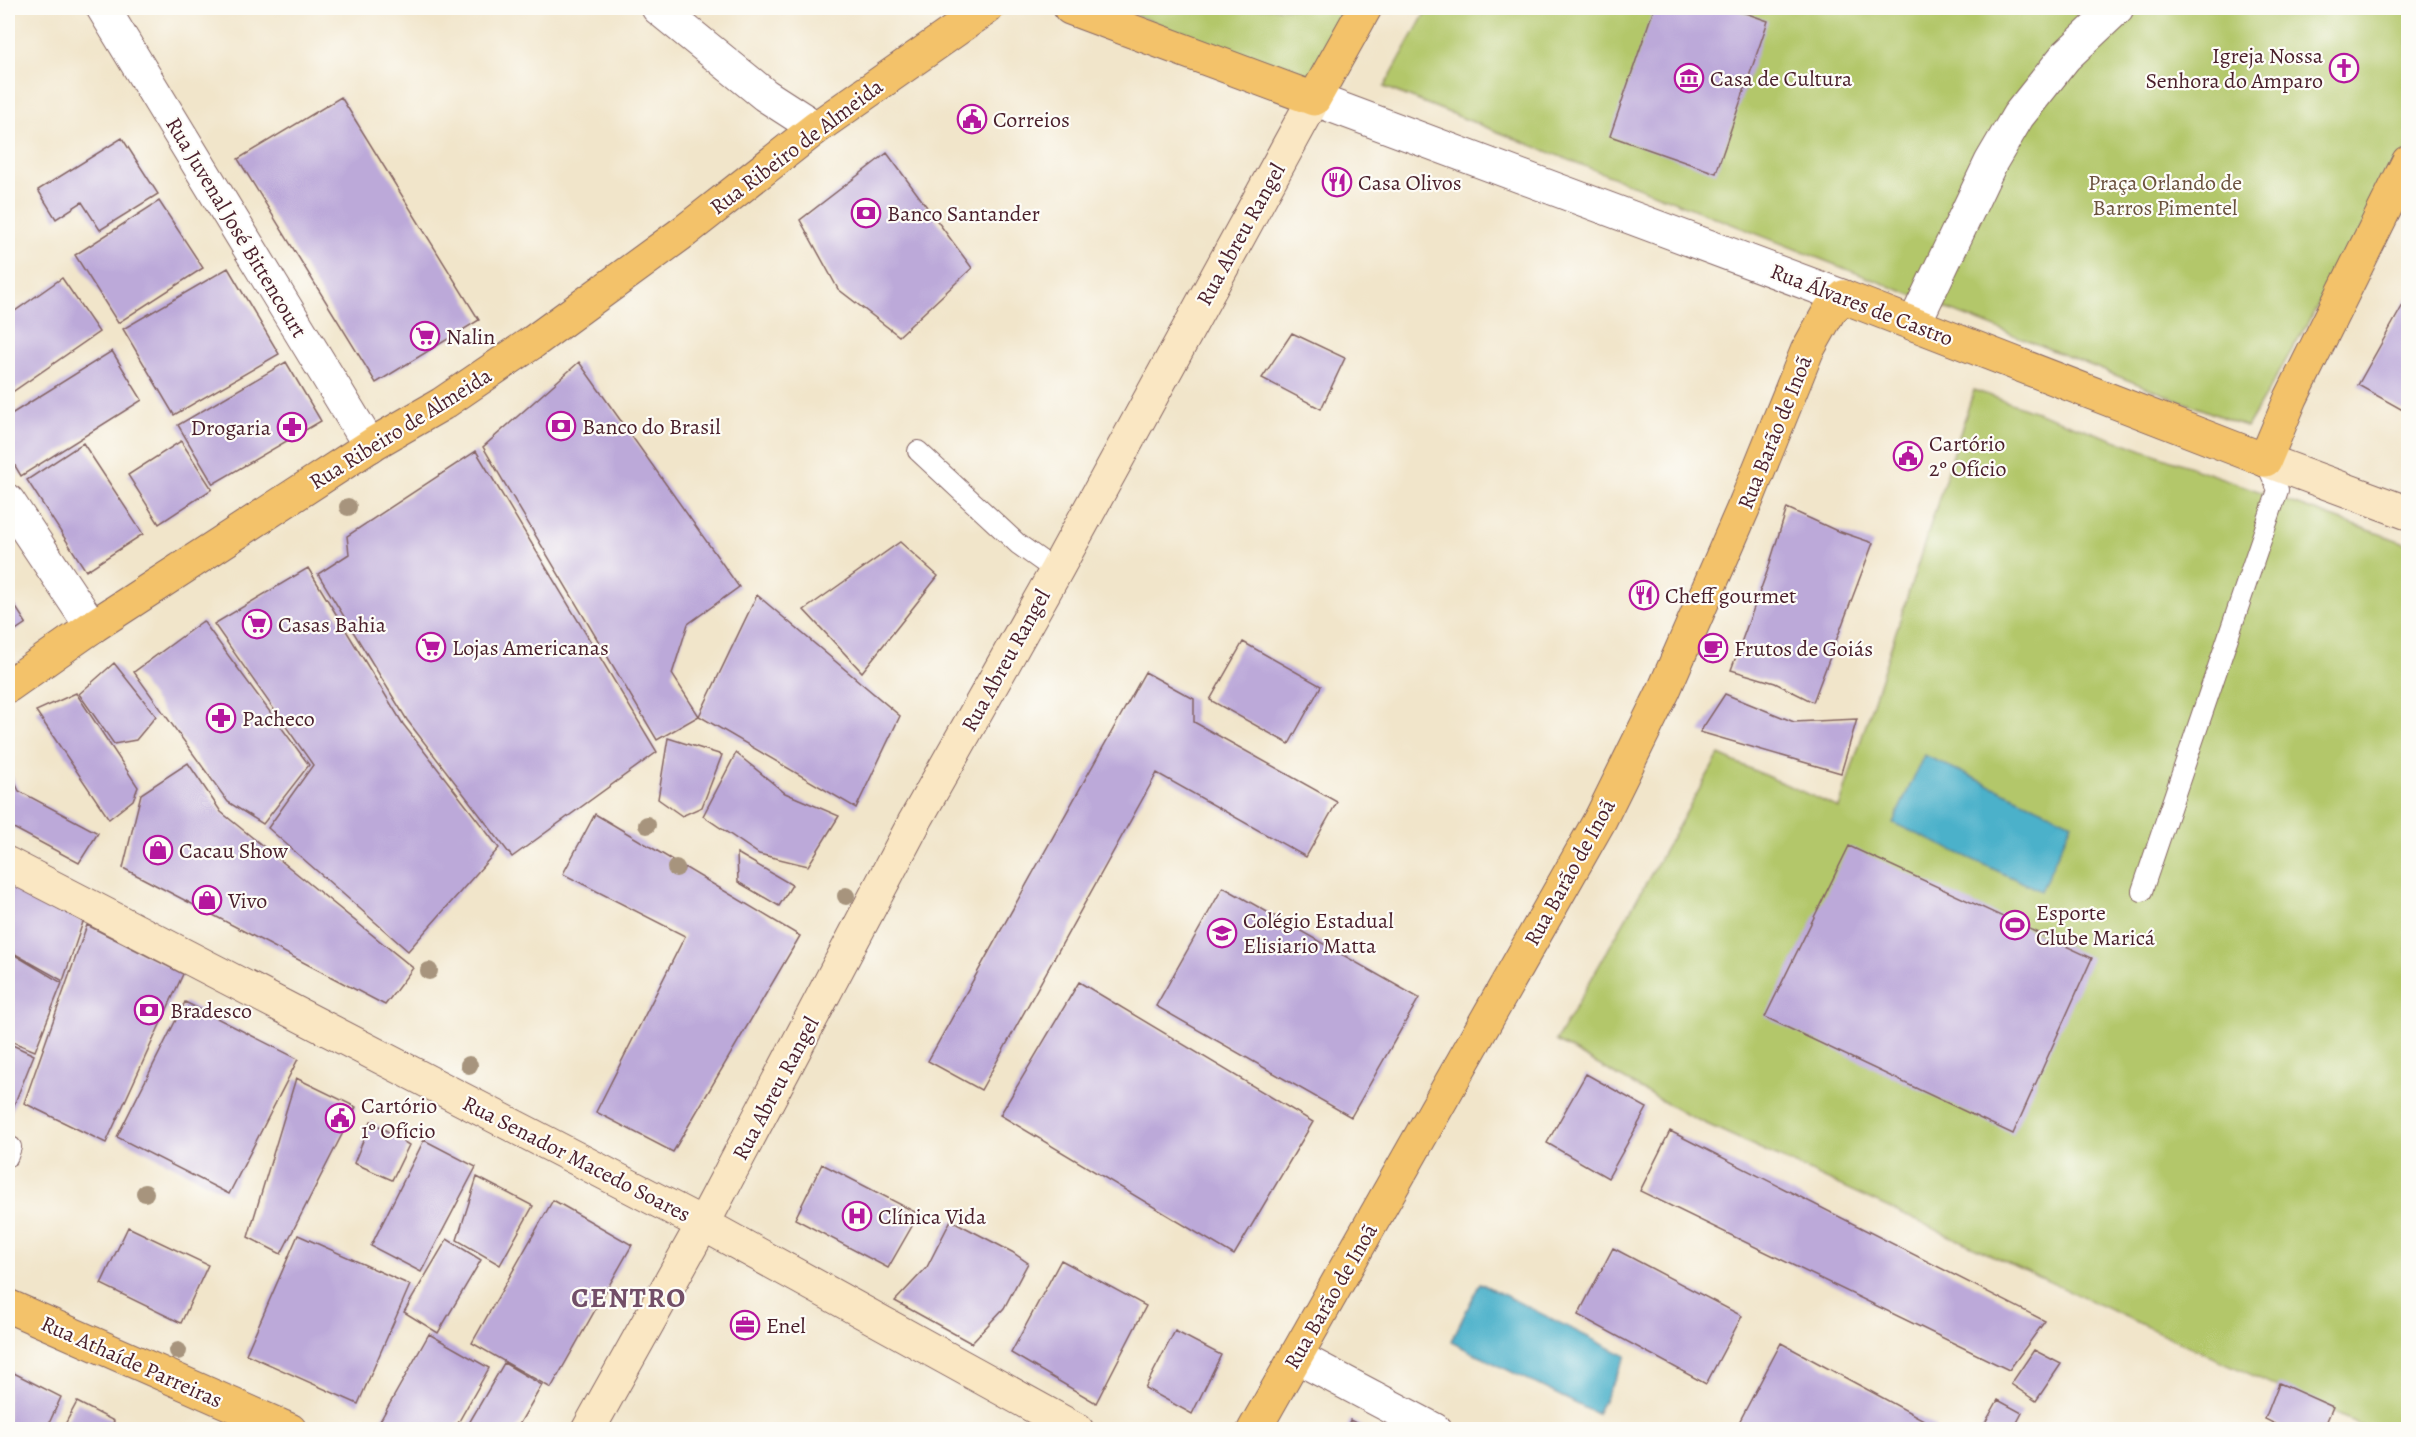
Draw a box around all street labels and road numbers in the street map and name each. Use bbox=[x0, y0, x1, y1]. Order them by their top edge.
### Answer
street label: Rua Ribeiro de Almeida bbox=[704, 71, 890, 222]
street label: Rua Juvenal José Bittencourt bbox=[158, 112, 314, 343]
street label: Rua Abreu Rangel bbox=[1189, 158, 1292, 311]
street label: Rua Álvares de Castro bbox=[1766, 256, 1957, 354]
street label: Rua Barão de Inoã bbox=[1730, 350, 1820, 514]
street label: Rua Ribeiro de Almeida bbox=[304, 360, 498, 497]
street label: Rua Abreu Rangel bbox=[954, 584, 1057, 737]
street label: Rua Barão de Inoã bbox=[1517, 793, 1623, 951]
street label: Rua Abreu Rangel bbox=[725, 1011, 826, 1166]
street label: Rua Senador Macedo Soares bbox=[457, 1088, 696, 1230]
street label: Rua Barão de Inoã bbox=[1277, 1218, 1385, 1375]
street label: Rua Athaíde Parreiras bbox=[36, 1308, 227, 1415]

